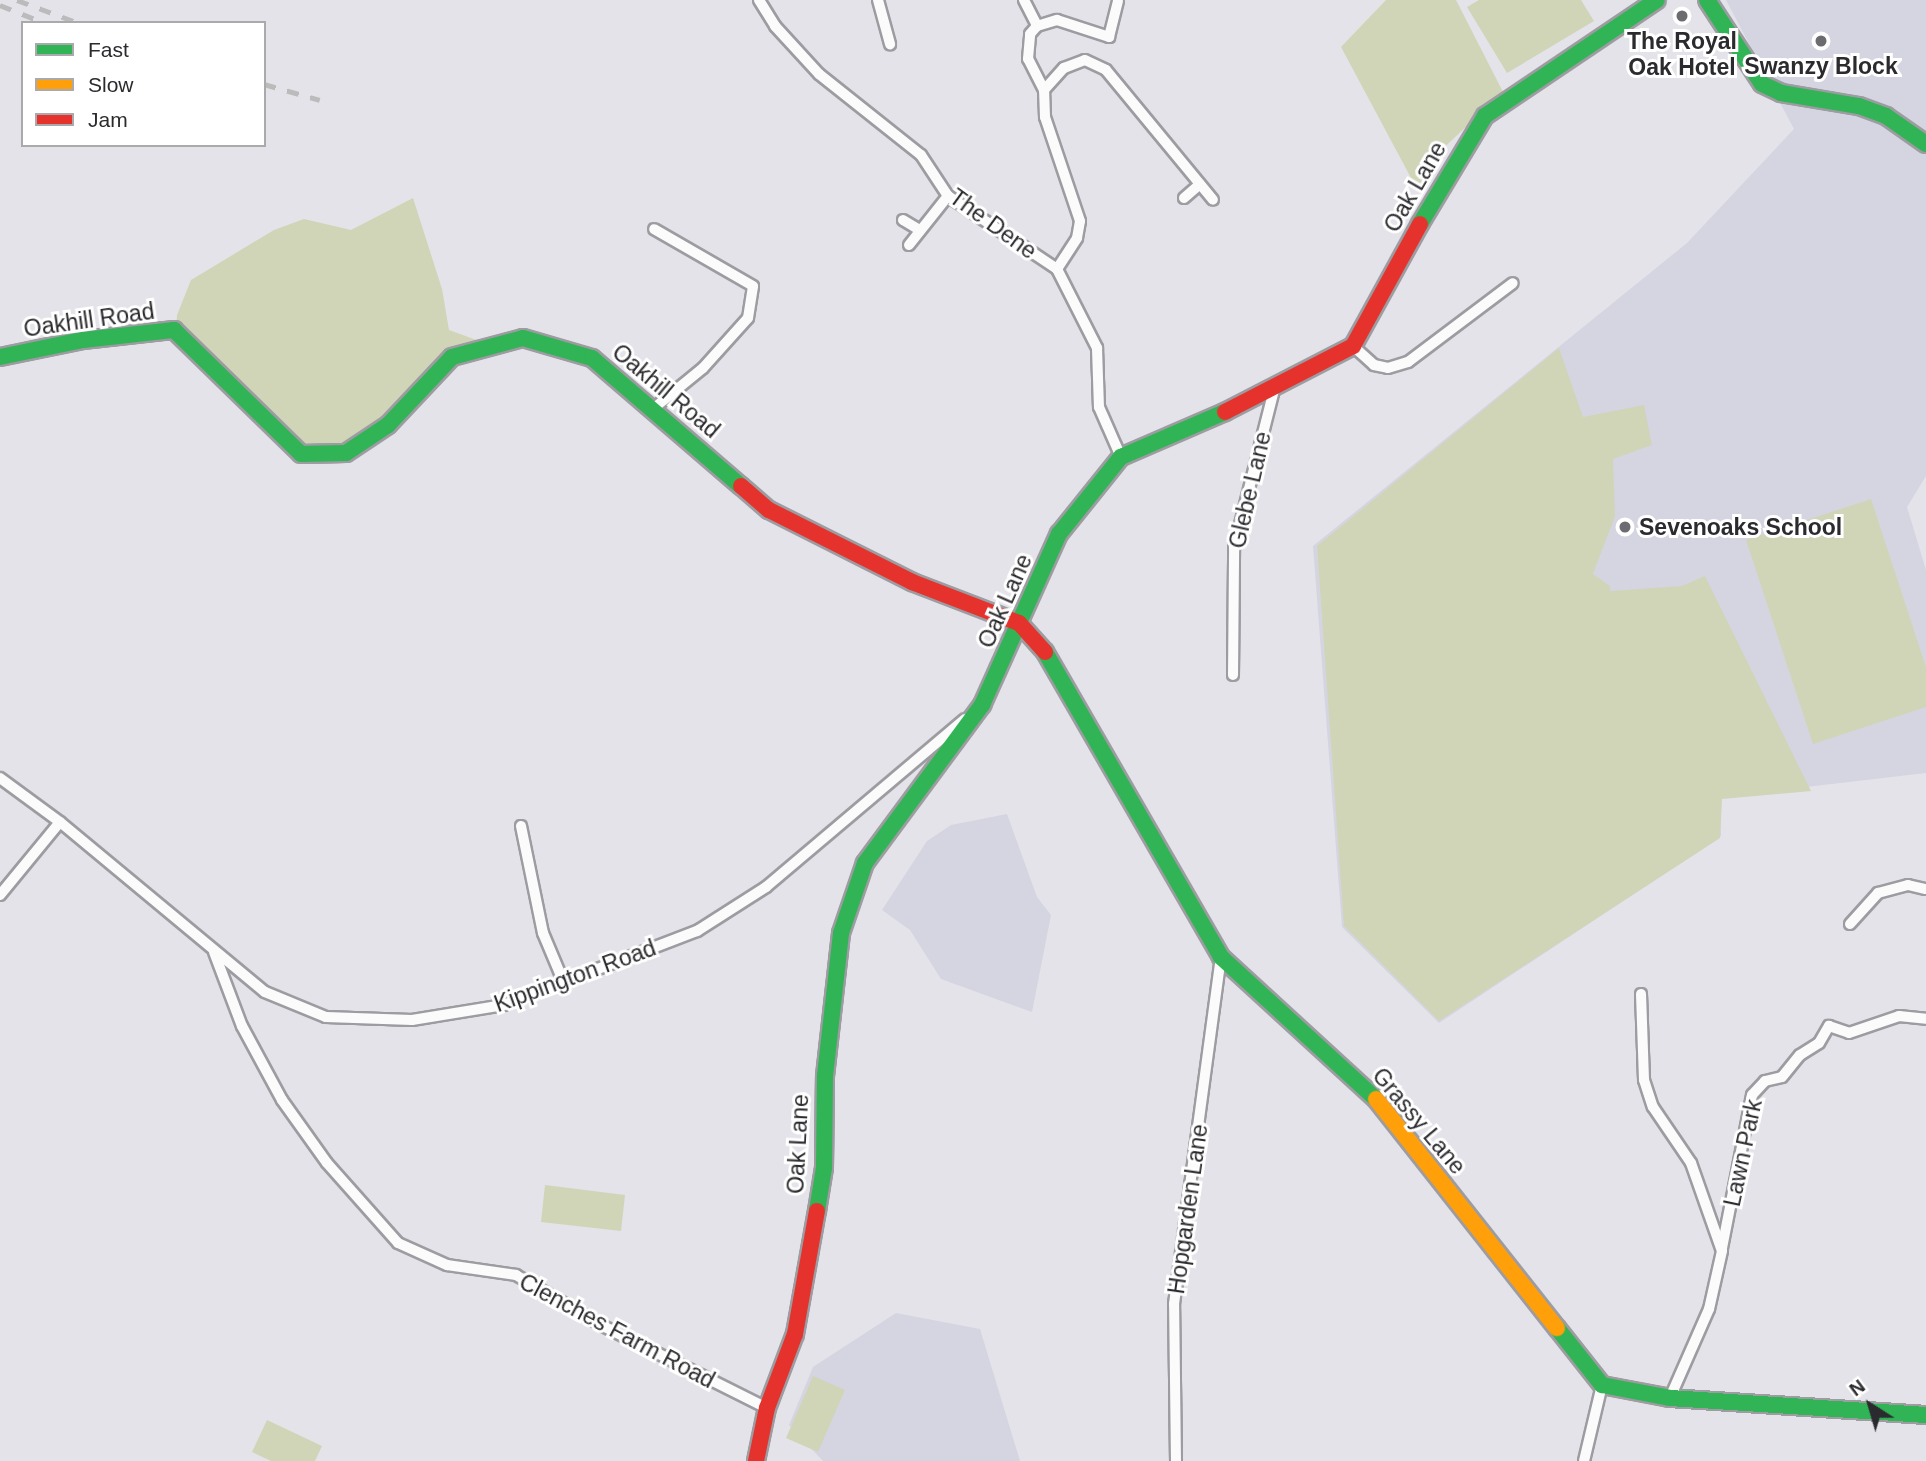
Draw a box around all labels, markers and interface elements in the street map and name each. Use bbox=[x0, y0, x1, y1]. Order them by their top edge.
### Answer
marker: The Royal Oak Hotel bbox=[1674, 8, 1690, 24]
legend bbox=[21, 21, 266, 147]
place label: The Royal Oak Hotel bbox=[1627, 27, 1737, 81]
marker: Swanzy Block bbox=[1813, 33, 1829, 49]
text: Fast bbox=[88, 38, 129, 61]
place label: Swanzy Block bbox=[1744, 52, 1898, 80]
text: Slow bbox=[88, 73, 134, 96]
text: Jam bbox=[88, 108, 128, 131]
street label: Oak Lane bbox=[1378, 137, 1452, 237]
street label: The Dene bbox=[944, 183, 1042, 265]
street label: Oakhill Road bbox=[22, 297, 156, 343]
street label: Oakhill Road bbox=[607, 338, 725, 444]
street label: Glebe Lane bbox=[1223, 429, 1277, 551]
place label: Sevenoaks School bbox=[1639, 513, 1842, 541]
marker: Sevenoaks School bbox=[1617, 519, 1633, 535]
street label: Oak Lane bbox=[972, 550, 1038, 652]
street label: Kippington Road bbox=[490, 934, 660, 1018]
street label: Grassy Lane bbox=[1367, 1062, 1471, 1180]
street label: Oak Lane bbox=[782, 1093, 814, 1195]
street label: Lawn Park bbox=[1718, 1097, 1768, 1209]
street label: Hopgarden Lane bbox=[1162, 1122, 1214, 1296]
street label: Clenches Farm Road bbox=[515, 1268, 719, 1394]
north arrow bbox=[1835, 1370, 1905, 1440]
text: N bbox=[1845, 1375, 1869, 1400]

